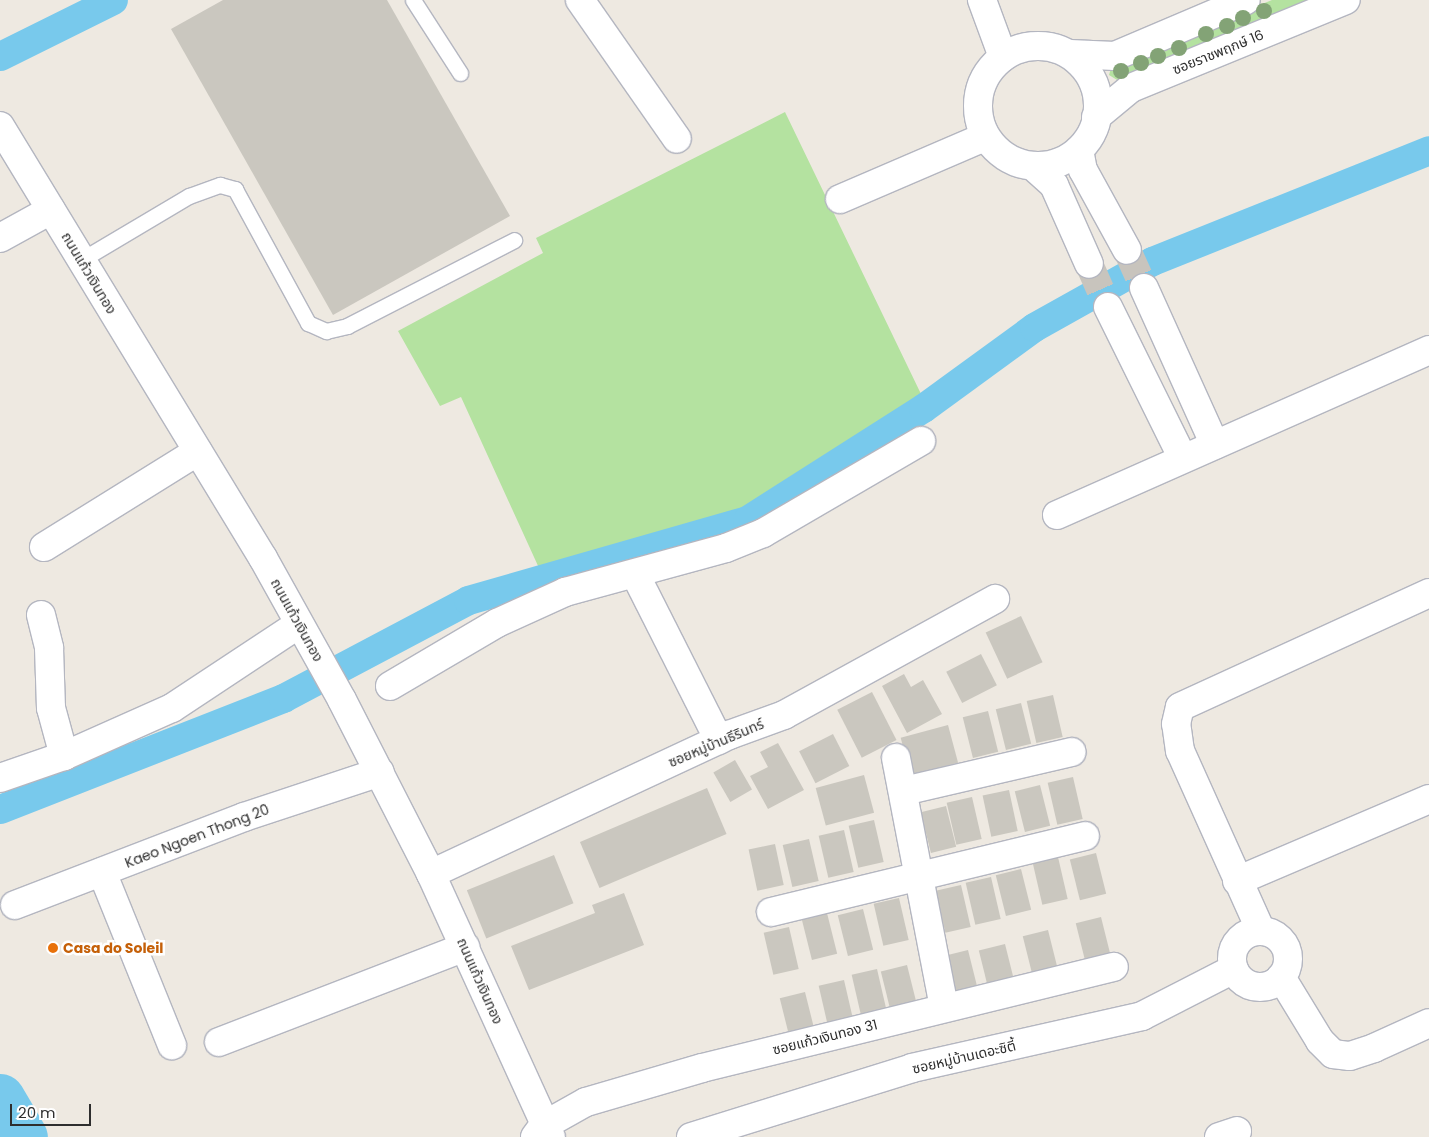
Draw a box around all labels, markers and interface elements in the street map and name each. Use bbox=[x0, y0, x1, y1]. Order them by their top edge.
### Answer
street label: ซอยราชพฤกษ์ 16 bbox=[1170, 26, 1266, 78]
street label: ถนนแก้วเงินทอง bbox=[58, 229, 120, 317]
street label: ถนนแก้วเงินทอง bbox=[267, 575, 327, 665]
street label: ซอยหมู่บ้านธีรินทร์ bbox=[666, 715, 766, 771]
street label: Kaeo Ngoen Thong 20 bbox=[122, 801, 272, 871]
street label: ถนนแก้วเงินทอง bbox=[453, 935, 507, 1027]
place label: Casa do Soleil bbox=[63, 940, 163, 956]
marker: Casa do Soleil bbox=[47, 942, 59, 954]
street label: ซอยแก้วเงินทอง 31 bbox=[771, 1016, 879, 1058]
street label: ซอยหมู่บ้านเดอะซิตี้ bbox=[911, 1037, 1017, 1077]
scale bar bbox=[12, 1094, 94, 1126]
text: 20 m bbox=[18, 1102, 56, 1123]

